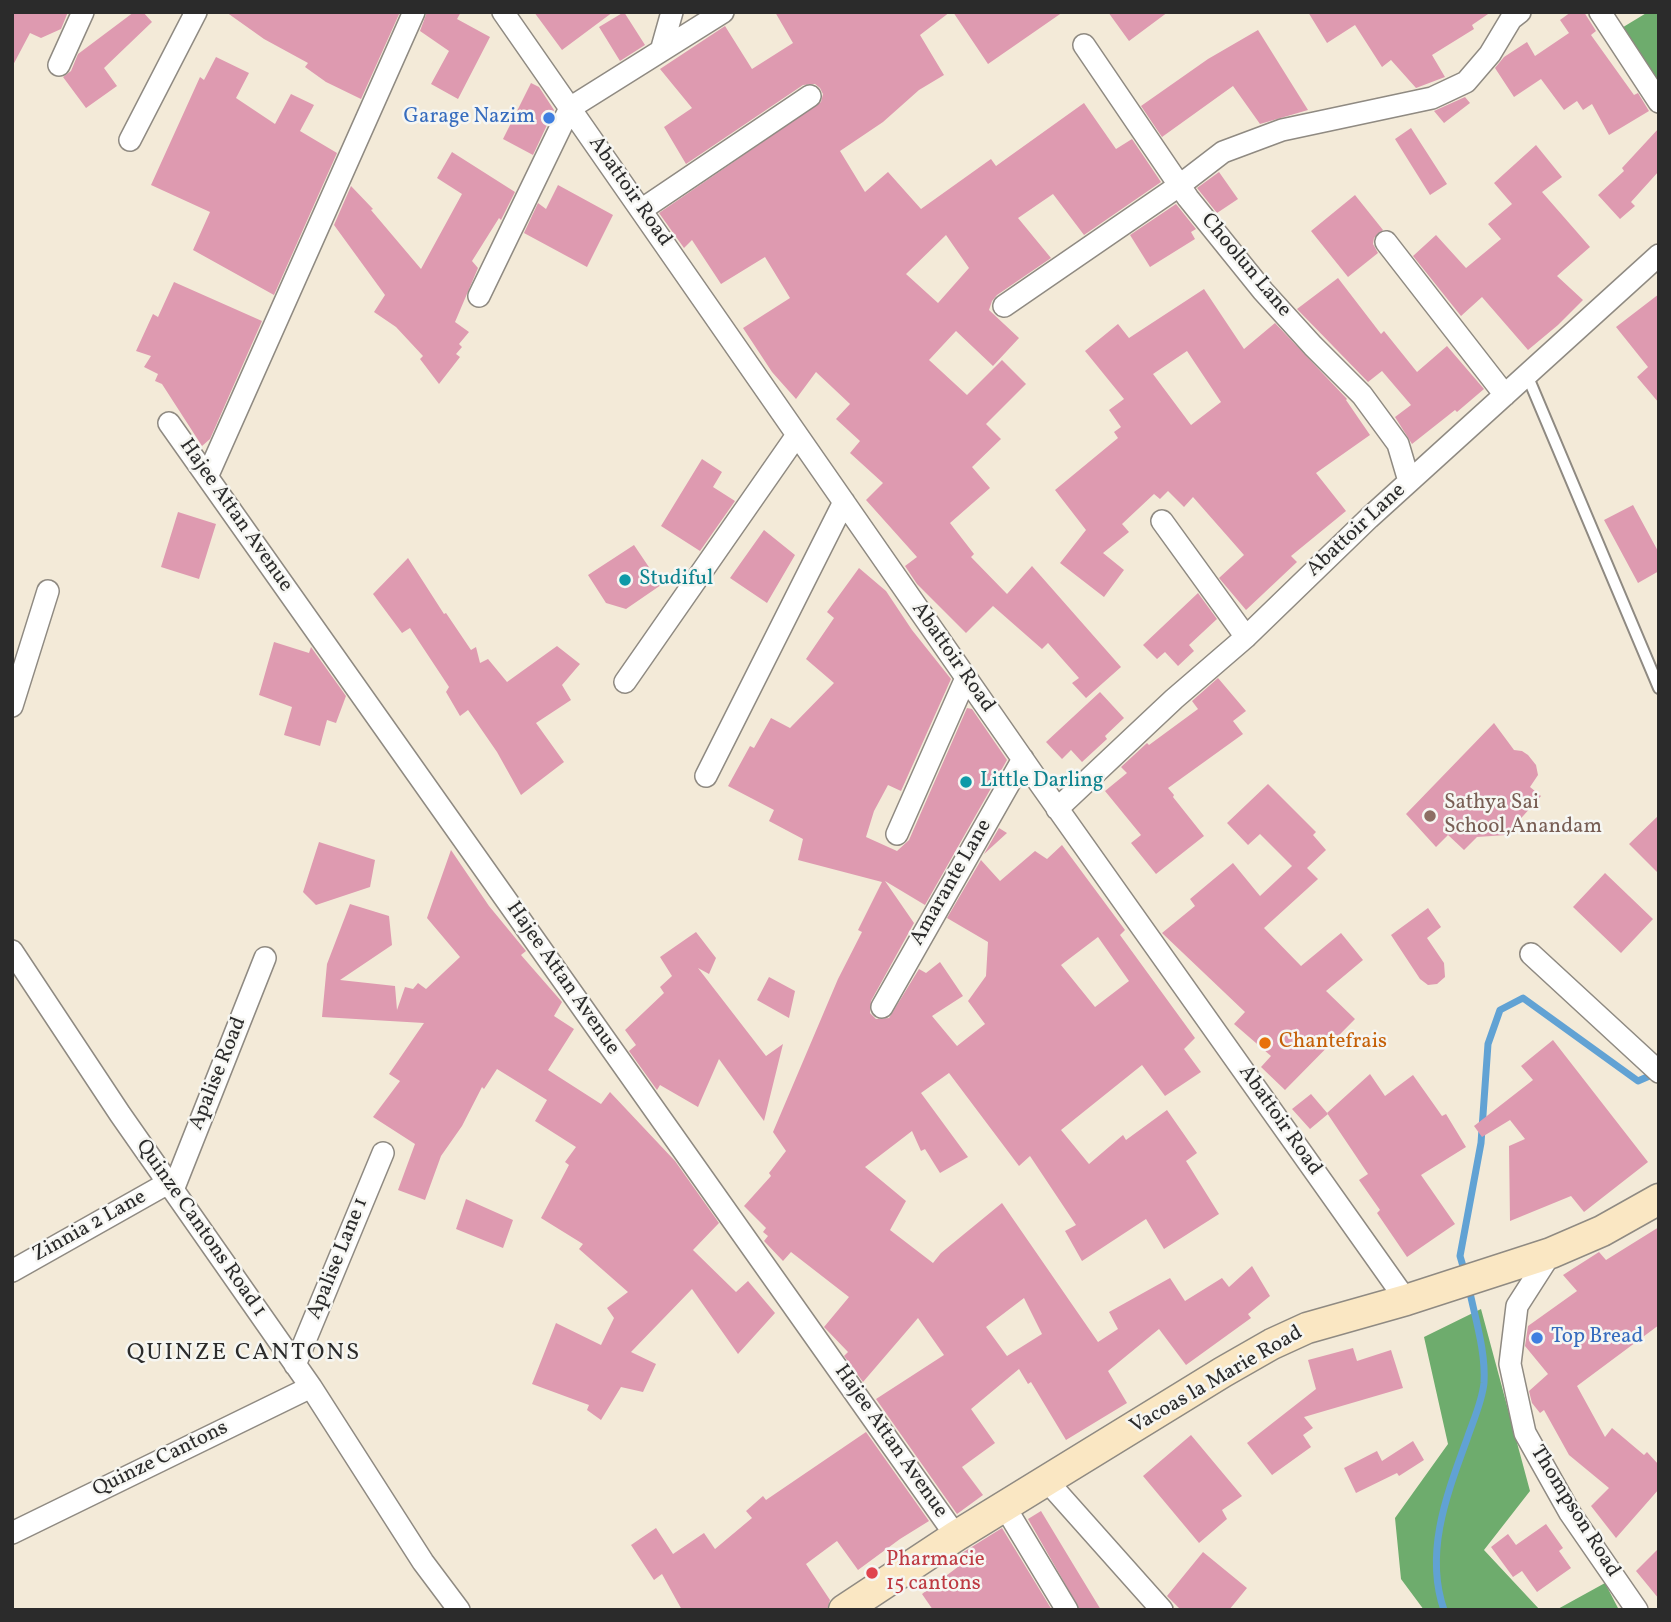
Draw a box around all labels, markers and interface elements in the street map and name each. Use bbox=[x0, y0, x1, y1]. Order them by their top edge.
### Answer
place label: Garage Nazim bbox=[404, 105, 535, 131]
marker: Garage Nazim bbox=[541, 110, 557, 126]
street label: Abattoir Road bbox=[582, 132, 676, 252]
street label: Choolun Lane bbox=[1194, 209, 1296, 323]
street label: Hajee Attan Avenue bbox=[173, 435, 297, 597]
street label: Abattoir Lane bbox=[1302, 479, 1412, 583]
place label: Studiful bbox=[639, 567, 713, 593]
marker: Studiful bbox=[617, 572, 633, 588]
street label: Abattoir Road bbox=[905, 598, 999, 718]
place label: Little Darling bbox=[980, 769, 1104, 795]
marker: Little Darling bbox=[958, 774, 974, 790]
place label: Sathya Sai School,Anandam bbox=[1444, 791, 1602, 841]
marker: Sathya Sai School,Anandam bbox=[1422, 808, 1438, 824]
street label: Amarante Lane bbox=[906, 815, 998, 951]
street label: Hajee Attan Avenue bbox=[500, 898, 624, 1060]
street label: Apalise Road bbox=[185, 1014, 253, 1134]
place label: Chantefrais bbox=[1279, 1030, 1387, 1056]
marker: Chantefrais bbox=[1257, 1035, 1273, 1051]
street label: Abattoir Road bbox=[1232, 1061, 1326, 1181]
street label: Quinze Cantons Road 1 bbox=[129, 1135, 271, 1323]
street label: Zinnia 2 Lane bbox=[29, 1185, 151, 1269]
street label: Apalise Lane 1 bbox=[303, 1194, 375, 1324]
street label: Vacoas la Marie Road bbox=[1126, 1321, 1308, 1441]
place label: Top Bread bbox=[1551, 1325, 1643, 1351]
marker: Top Bread bbox=[1529, 1330, 1545, 1346]
district label: QUINZE CANTONS bbox=[128, 1341, 360, 1369]
street label: Hajee Attan Avenue bbox=[828, 1361, 952, 1523]
street label: Quinze Cantons bbox=[89, 1416, 233, 1504]
street label: Thompson Road bbox=[1523, 1442, 1625, 1582]
place label: Pharmacie 15 cantons bbox=[886, 1548, 985, 1598]
marker: Pharmacie 15 cantons bbox=[864, 1565, 880, 1581]

